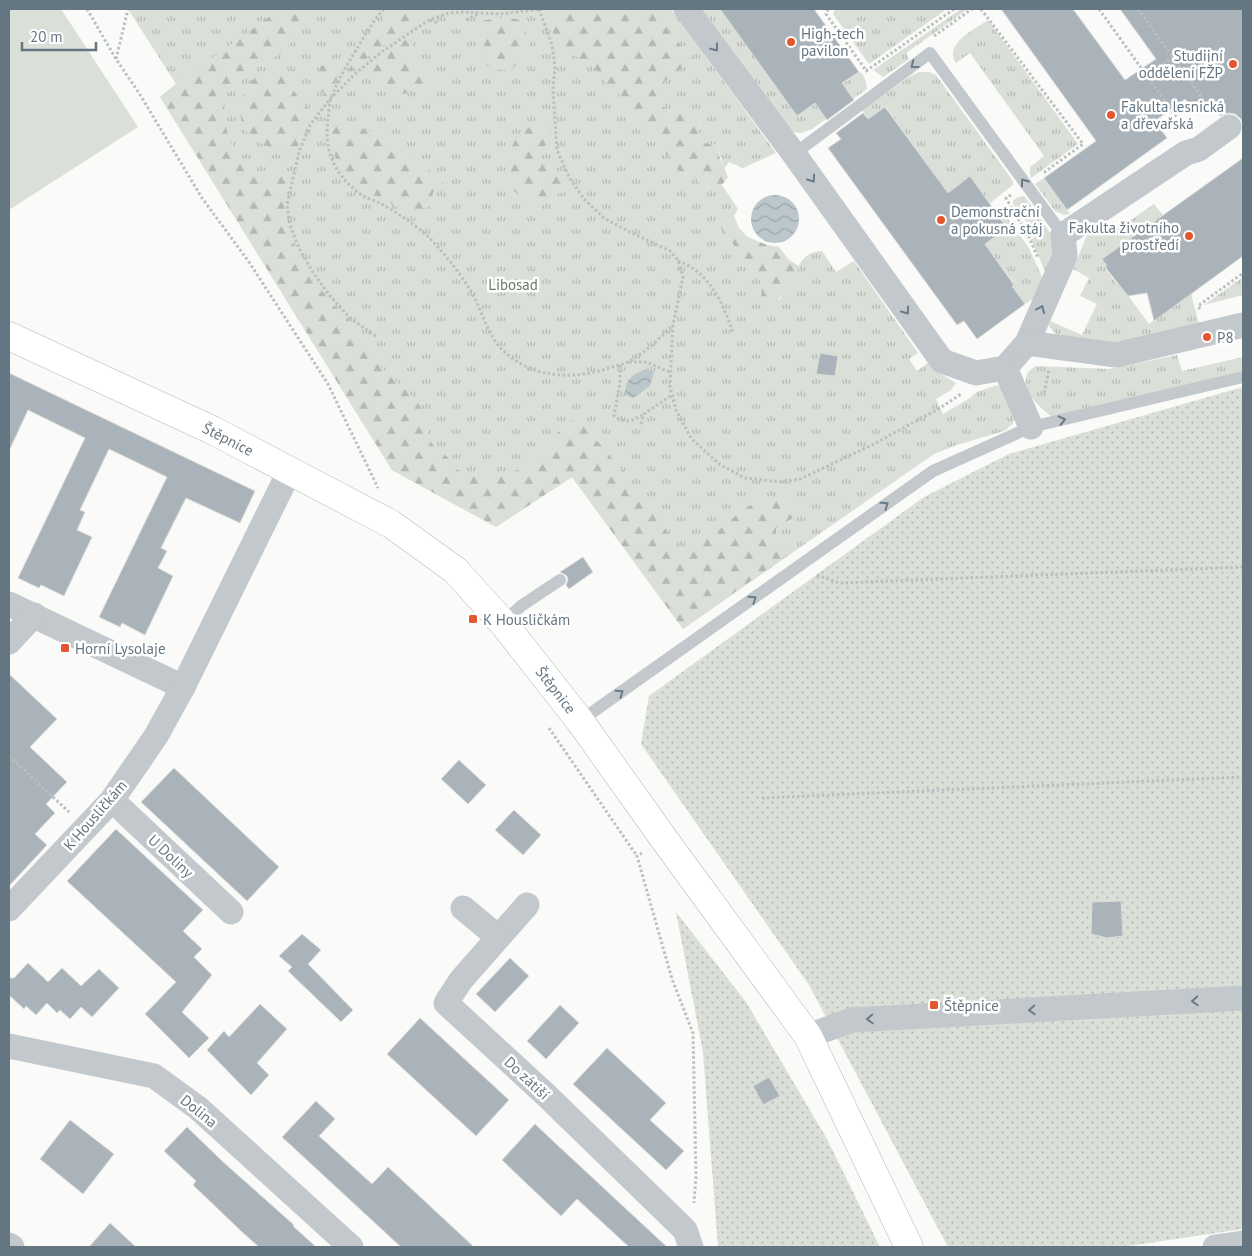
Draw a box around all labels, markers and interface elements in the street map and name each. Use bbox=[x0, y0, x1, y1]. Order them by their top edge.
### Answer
scale bar bbox=[22, 20, 96, 52]
place label: High-tech pavilon bbox=[801, 24, 864, 60]
text: 20 m bbox=[30, 27, 63, 46]
marker: High-tech pavilon bbox=[785, 36, 797, 48]
one-way arrow bbox=[709, 42, 718, 52]
place label: Studijní oddělení FŽP bbox=[1139, 46, 1223, 82]
marker: Studijní oddělení FŽP bbox=[1227, 58, 1239, 70]
one-way arrow bbox=[910, 60, 919, 69]
place label: Fakulta lesnická a dřevařská bbox=[1121, 97, 1224, 133]
marker: Fakulta lesnická a dřevařská bbox=[1105, 109, 1117, 121]
one-way arrow bbox=[806, 173, 815, 182]
one-way arrow bbox=[1021, 178, 1030, 187]
place label: Demonstrační a pokusná stáj bbox=[951, 202, 1043, 238]
marker: Demonstrační a pokusná stáj bbox=[935, 214, 947, 226]
place label: Fakulta životního prostředí bbox=[1069, 218, 1179, 254]
marker: Fakulta životního prostředí bbox=[1183, 230, 1195, 242]
park label: Libosad bbox=[488, 275, 538, 294]
one-way arrow bbox=[900, 305, 909, 315]
one-way arrow bbox=[1035, 305, 1046, 314]
place label: P8 bbox=[1217, 328, 1234, 347]
marker: P8 bbox=[1201, 331, 1213, 343]
one-way arrow bbox=[1057, 415, 1066, 426]
street label: Štěpnice bbox=[199, 418, 257, 460]
one-way arrow bbox=[879, 502, 889, 511]
one-way arrow bbox=[747, 596, 757, 605]
place label: K Housličkám bbox=[483, 610, 570, 629]
marker: K Housličkám bbox=[467, 613, 479, 625]
place label: Horní Lysolaje bbox=[75, 639, 166, 658]
marker: Horní Lysolaje bbox=[59, 642, 71, 654]
street label: Štěpnice bbox=[532, 663, 580, 717]
one-way arrow bbox=[614, 690, 624, 699]
street label: K Housličkám bbox=[59, 776, 131, 854]
street label: U Doliny bbox=[144, 830, 198, 882]
one-way arrow bbox=[1190, 995, 1198, 1006]
place label: Štěpnice bbox=[944, 996, 999, 1015]
marker: Štěpnice bbox=[928, 999, 940, 1011]
one-way arrow bbox=[1028, 1004, 1036, 1015]
one-way arrow bbox=[866, 1013, 874, 1024]
street label: Do zátiší bbox=[500, 1052, 554, 1104]
street label: Dolina bbox=[177, 1090, 221, 1132]

